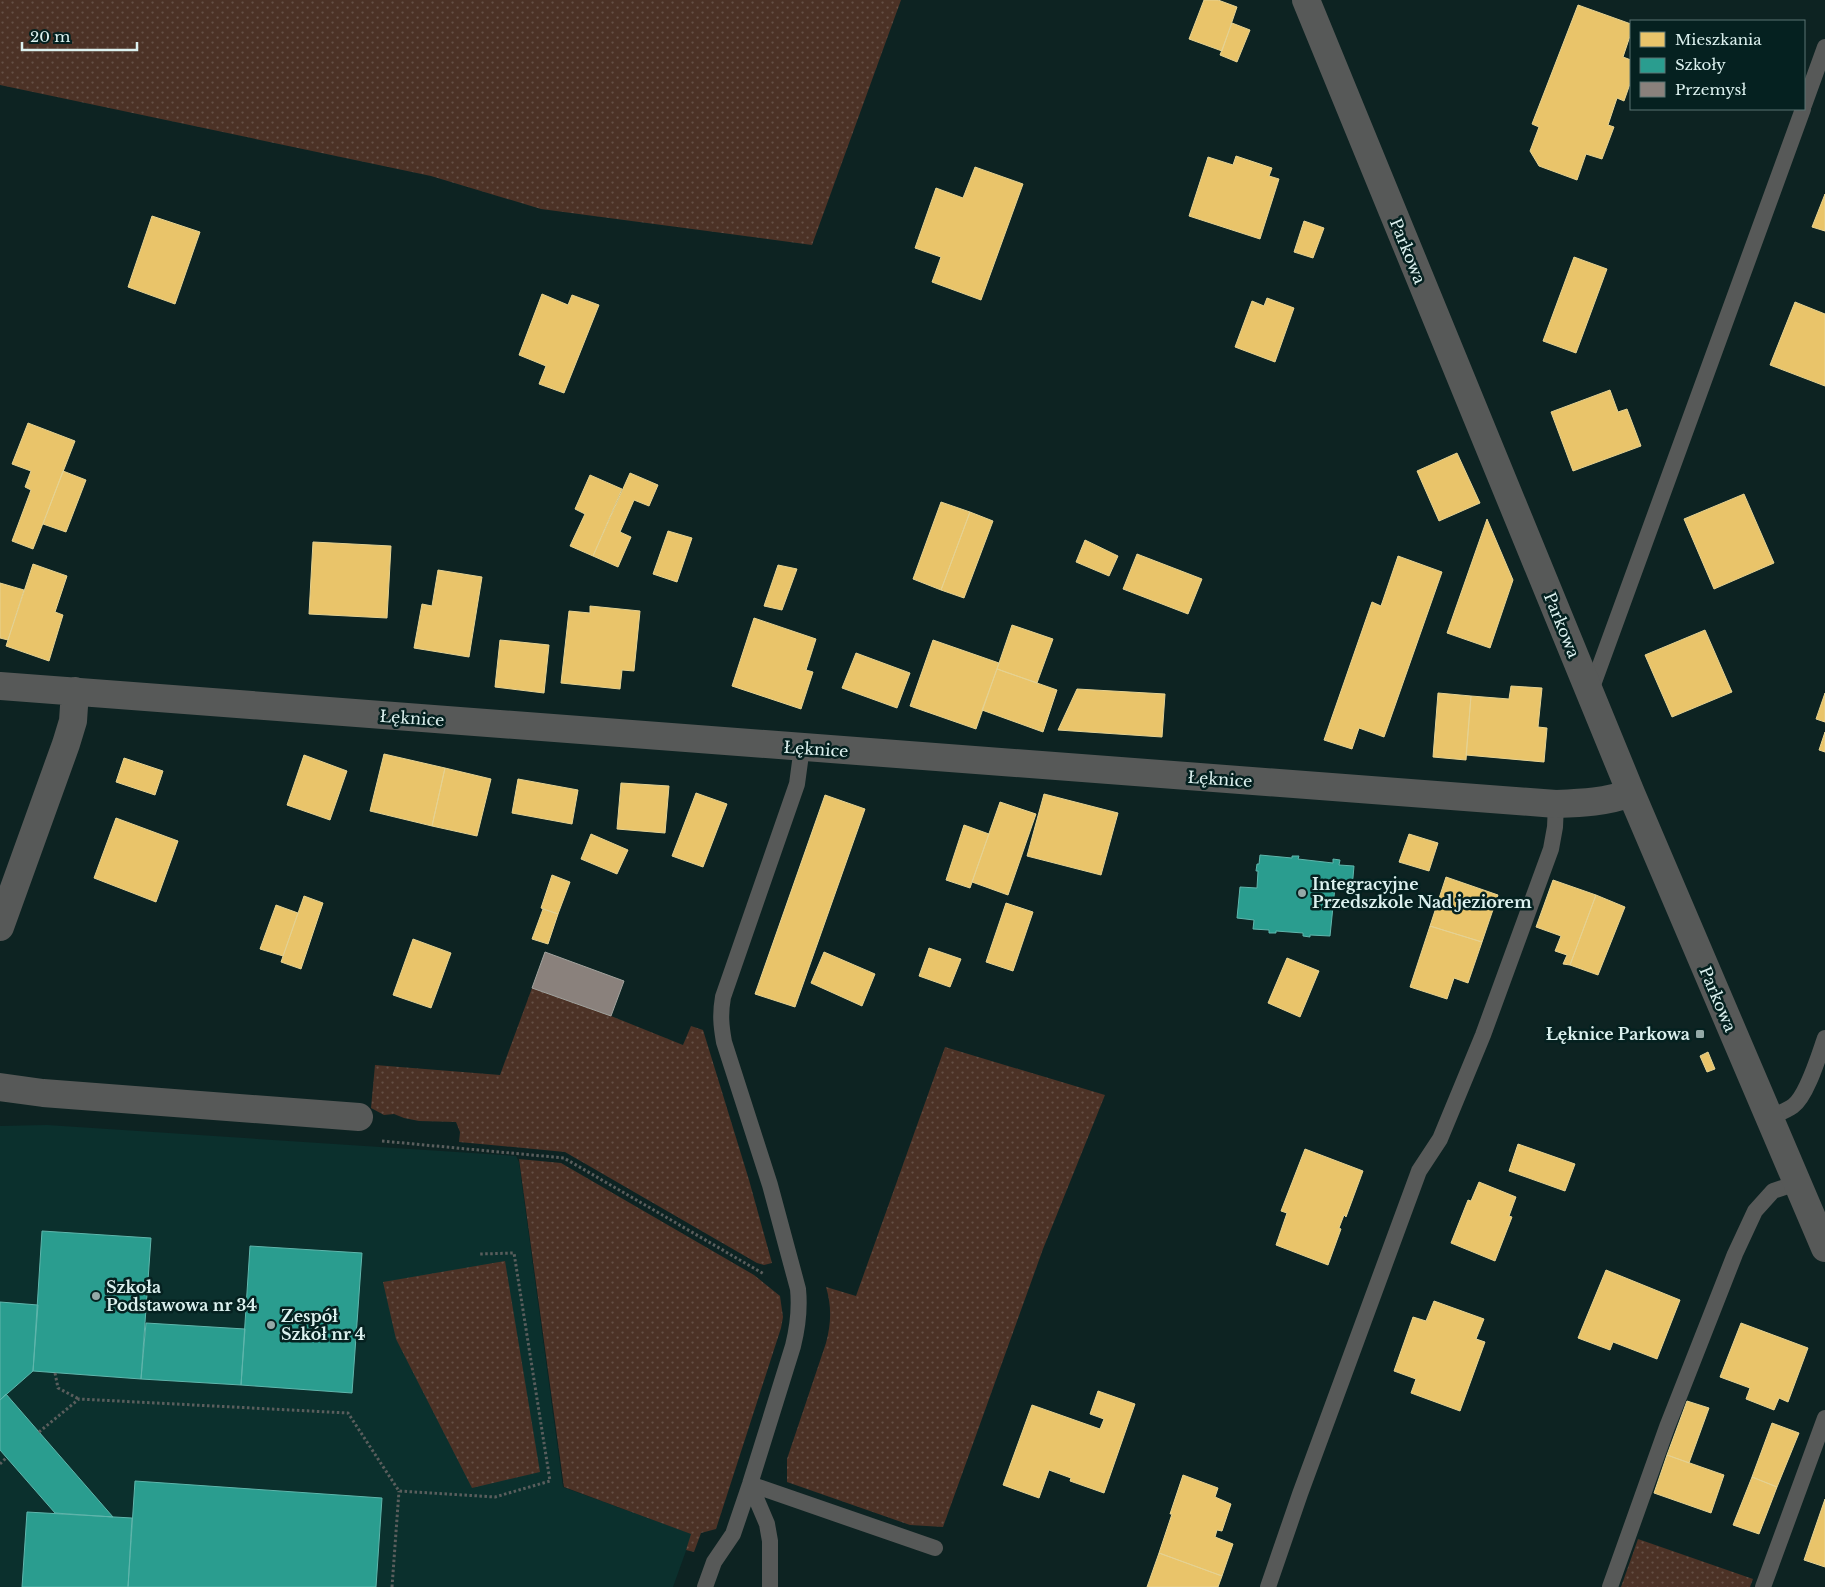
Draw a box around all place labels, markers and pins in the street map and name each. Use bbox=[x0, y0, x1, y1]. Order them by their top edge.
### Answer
place label: Integracyjne Przedszkole Nad jeziorem bbox=[1312, 874, 1532, 912]
marker: Integracyjne Przedszkole Nad jeziorem bbox=[1296, 887, 1308, 899]
place label: Łęknice Parkowa bbox=[1546, 1024, 1690, 1044]
marker: Łęknice Parkowa bbox=[1694, 1028, 1706, 1040]
place label: Szkoła Podstawowa nr 34 bbox=[106, 1277, 257, 1315]
marker: Szkoła Podstawowa nr 34 bbox=[90, 1290, 102, 1302]
place label: Zespół Szkół nr 4 bbox=[281, 1306, 366, 1344]
marker: Zespół Szkół nr 4 bbox=[265, 1319, 277, 1331]

